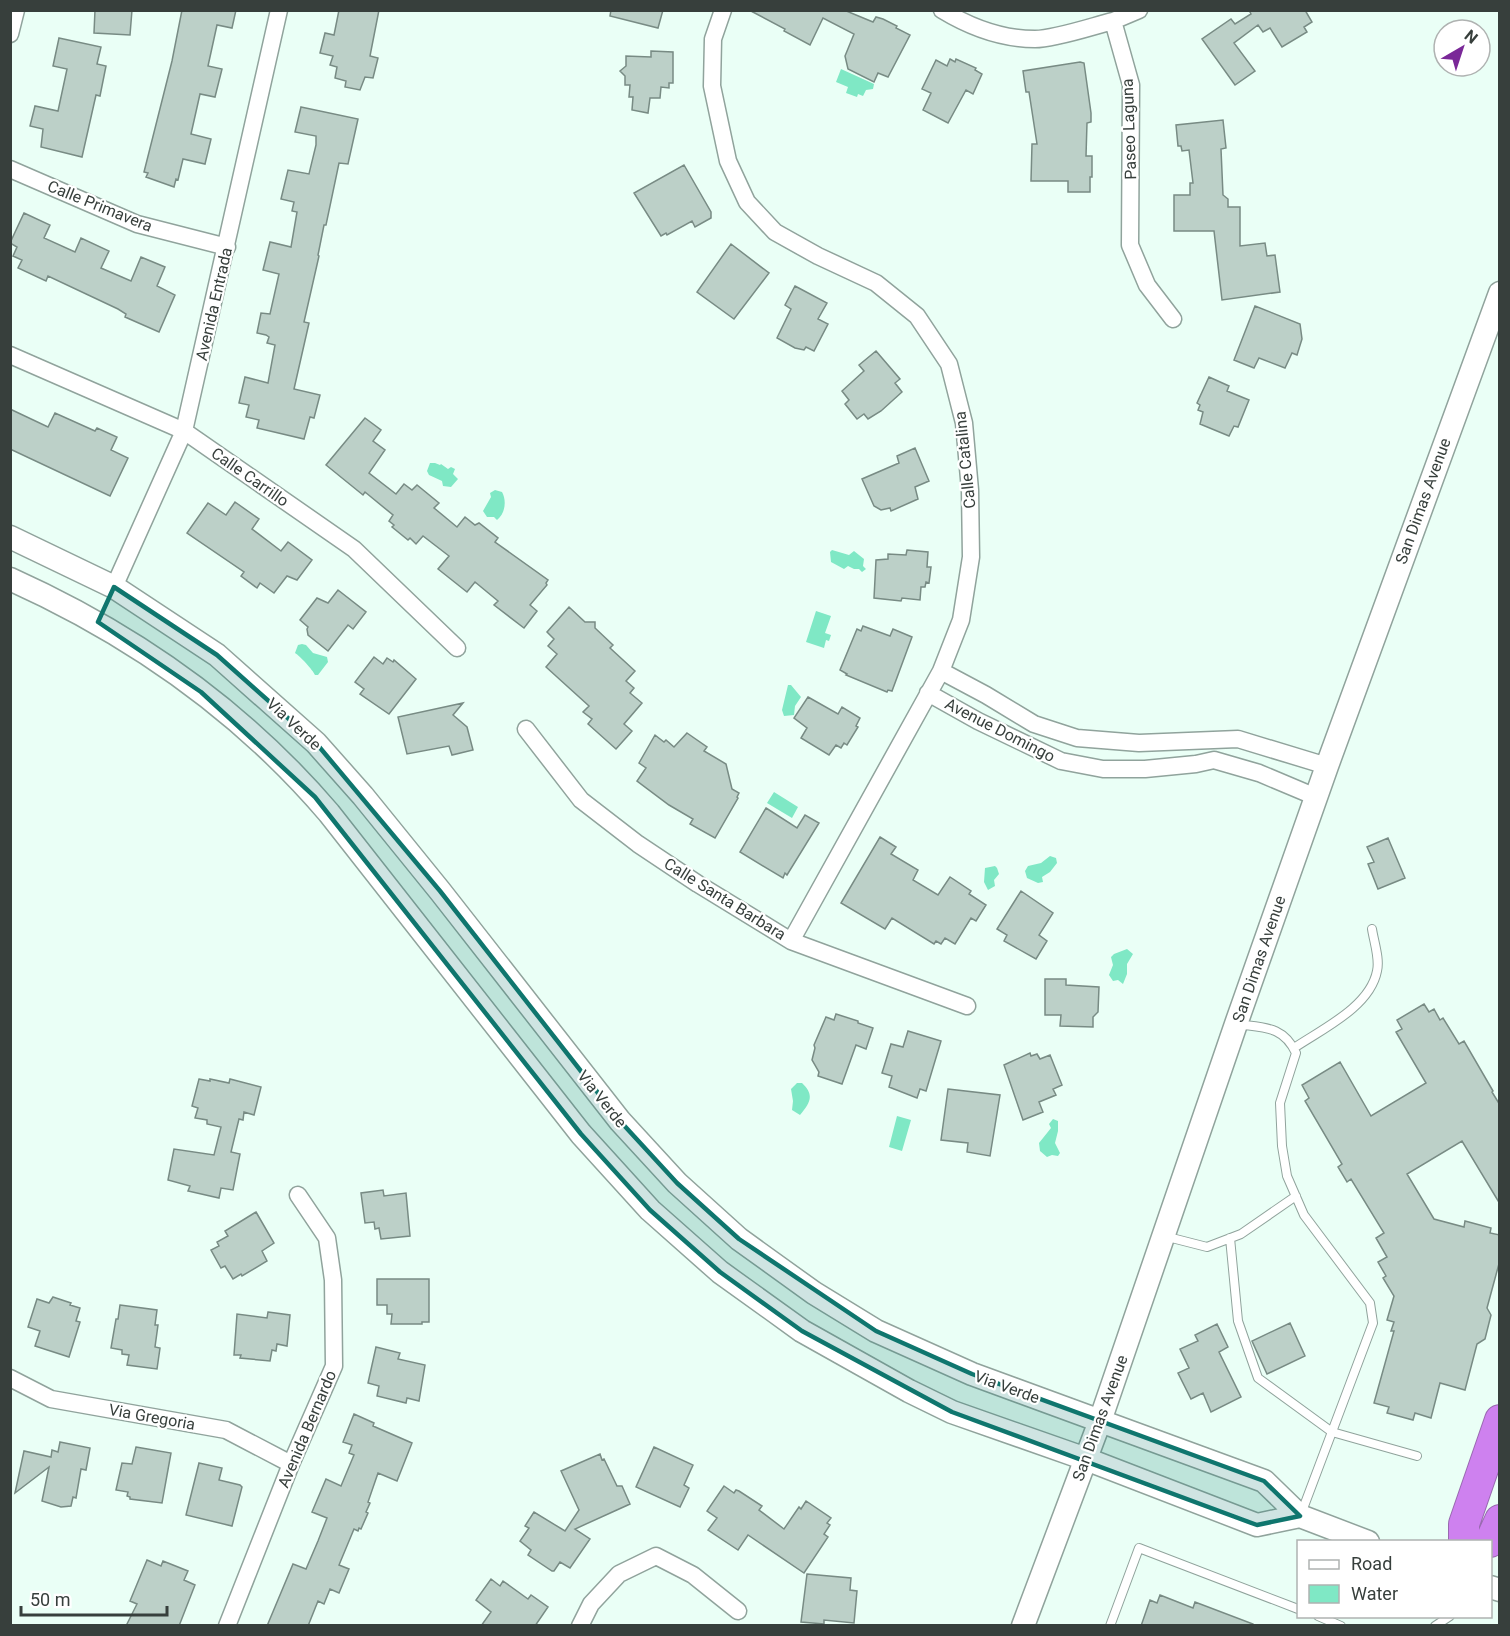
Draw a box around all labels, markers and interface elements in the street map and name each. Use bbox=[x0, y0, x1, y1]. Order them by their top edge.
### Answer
north arrow bbox=[1432, 18, 1492, 78]
text: N bbox=[1461, 26, 1481, 48]
street label: Paseo Laguna bbox=[1118, 78, 1140, 180]
street label: Calle Primavera bbox=[45, 176, 155, 236]
street label: Avenida Entrada bbox=[192, 246, 236, 362]
street label: Calle Catalina bbox=[950, 410, 980, 510]
street label: San Dimas Avenue bbox=[1391, 435, 1455, 567]
street label: Calle Carrillo bbox=[208, 443, 292, 511]
street label: Via Verde bbox=[263, 694, 325, 754]
street label: Avenue Domingo bbox=[942, 694, 1058, 766]
street label: Calle Santa Barbara bbox=[661, 854, 789, 944]
street label: San Dimas Avenue bbox=[1228, 893, 1290, 1025]
street label: Via Verde bbox=[573, 1067, 631, 1131]
street label: San Dimas Avenue bbox=[1068, 1352, 1132, 1484]
street label: Via Verde bbox=[972, 1366, 1042, 1408]
street label: Avenida Bernardo bbox=[274, 1368, 340, 1490]
street label: Via Gregoria bbox=[107, 1400, 197, 1434]
legend bbox=[1297, 1540, 1492, 1618]
text: Road bbox=[1351, 1553, 1392, 1574]
scale bar bbox=[21, 1579, 166, 1617]
text: Water bbox=[1351, 1583, 1398, 1604]
text: 50 m bbox=[30, 1589, 70, 1610]

